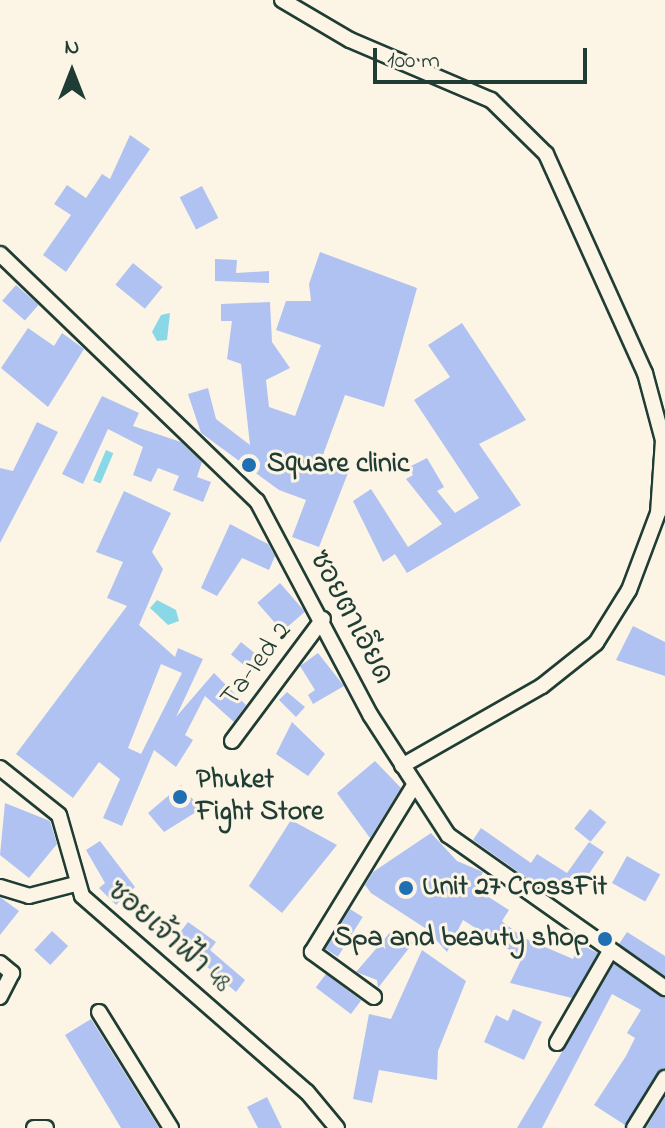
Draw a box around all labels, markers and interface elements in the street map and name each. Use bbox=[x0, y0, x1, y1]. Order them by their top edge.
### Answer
north arrow bbox=[32, 32, 112, 112]
text: N bbox=[65, 32, 79, 64]
scale bar bbox=[377, 32, 591, 82]
text: 100 m bbox=[387, 44, 440, 79]
place label: Square clinic bbox=[267, 448, 409, 482]
marker: Square clinic bbox=[238, 454, 260, 476]
street label: ซอยตาเอียด bbox=[301, 545, 399, 691]
street label: Ta-Ied 2 bbox=[214, 616, 300, 714]
place label: Phuket Fight Store bbox=[196, 764, 324, 830]
marker: Phuket Fight Store bbox=[171, 788, 189, 806]
place label: Unit 27 CrossFit bbox=[422, 871, 607, 905]
street label: ซอยเจ้าฟ้า 48 bbox=[99, 875, 237, 1001]
marker: Unit 27 CrossFit bbox=[397, 879, 415, 897]
place label: Spa and beauty shop bbox=[334, 922, 589, 956]
marker: Spa and beauty shop bbox=[596, 930, 614, 948]

